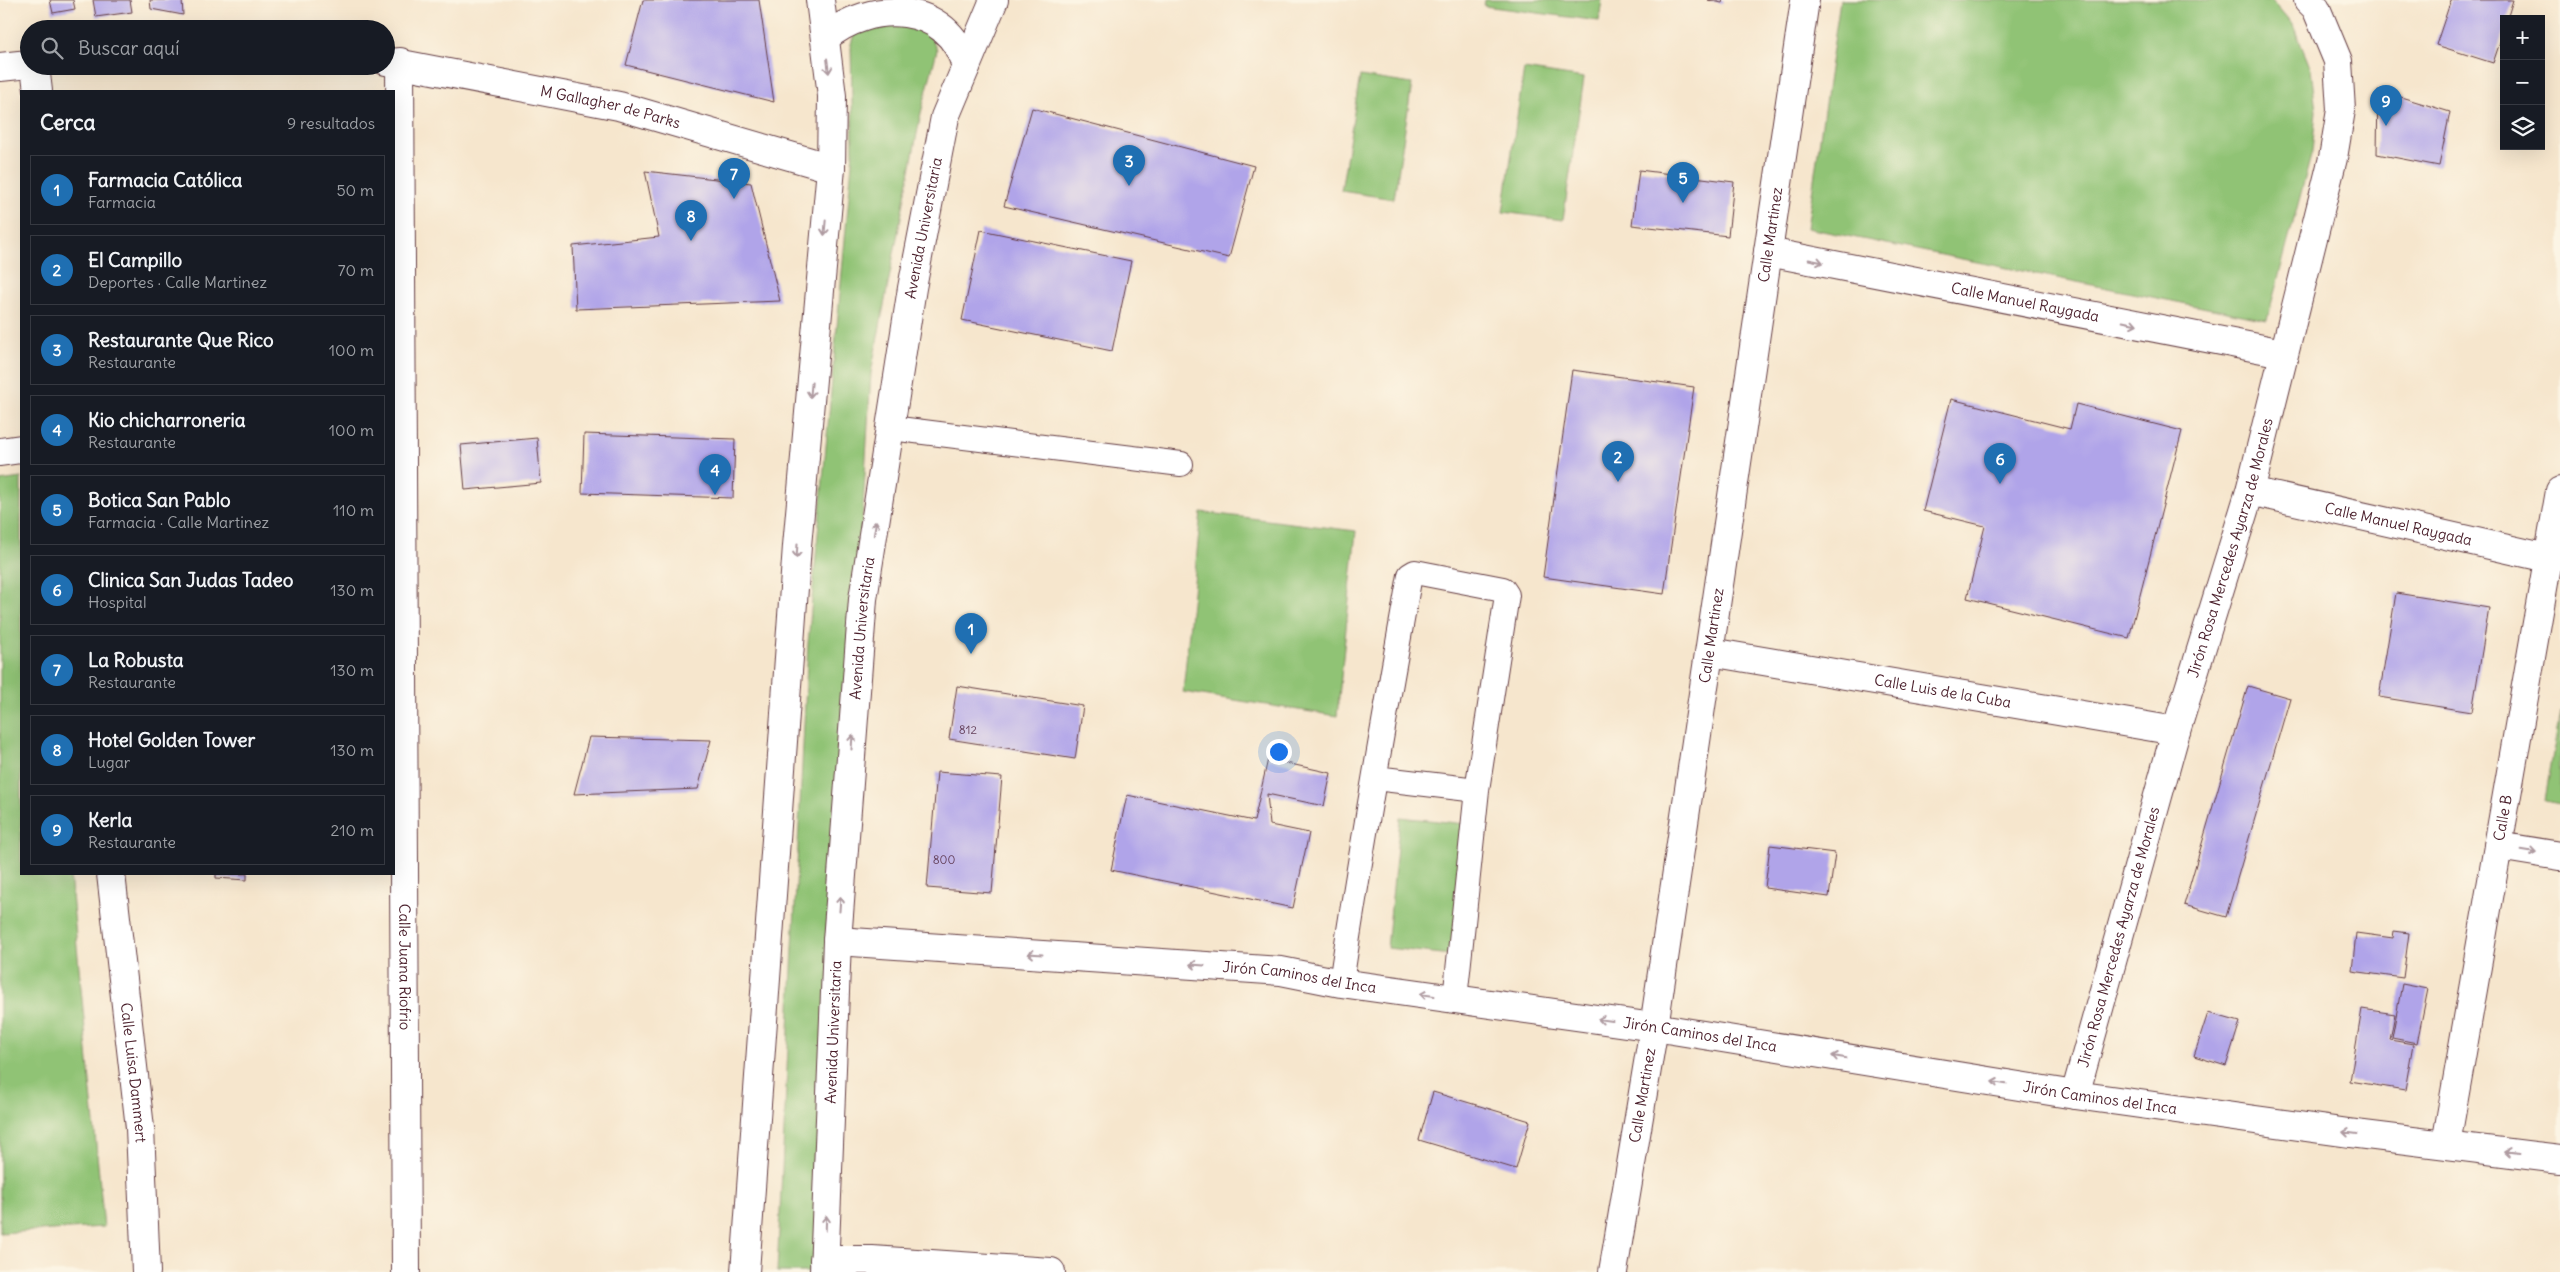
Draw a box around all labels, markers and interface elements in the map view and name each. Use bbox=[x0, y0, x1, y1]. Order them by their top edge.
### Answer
map controls bbox=[2500, 15, 2545, 150]
button: + bbox=[2500, 15, 2545, 60]
search box bbox=[20, 20, 395, 75]
icon: search bbox=[38, 34, 66, 62]
text: Buscar aquí bbox=[78, 36, 179, 60]
one-way arrow bbox=[823, 57, 833, 73]
button: − bbox=[2500, 60, 2545, 105]
street label: M Gallagher de Parks bbox=[539, 81, 683, 133]
pin: 9 bbox=[2370, 85, 2402, 126]
button: layers bbox=[2500, 105, 2545, 150]
text: Cerca bbox=[40, 109, 95, 136]
text: 9 resultados bbox=[287, 113, 375, 133]
pin: 3 bbox=[1113, 145, 1145, 186]
street label: Avenida Universitaria bbox=[900, 155, 946, 300]
pin: 7 bbox=[718, 158, 750, 199]
pin: 5 bbox=[1667, 162, 1699, 203]
text: Farmacia Católica bbox=[88, 168, 242, 192]
text: 1 bbox=[54, 180, 60, 200]
text: 50 m bbox=[336, 180, 374, 200]
street label: Calle Martinez bbox=[1754, 186, 1786, 284]
text: Farmacia bbox=[88, 192, 156, 212]
pin: 8 bbox=[675, 200, 707, 241]
one-way arrow bbox=[821, 219, 830, 235]
text: El Campillo bbox=[88, 248, 182, 272]
one-way arrow bbox=[1808, 257, 1824, 267]
text: 2 bbox=[53, 260, 61, 280]
text: 70 m bbox=[338, 260, 374, 280]
text: Deportes · Calle Martinez bbox=[88, 272, 267, 292]
street label: Calle Manuel Raygada bbox=[1949, 278, 2101, 326]
one-way arrow bbox=[2122, 319, 2138, 328]
text: Restaurante Que Rico bbox=[88, 328, 274, 352]
text: 3 bbox=[52, 340, 62, 360]
text: 100 m bbox=[329, 340, 374, 360]
text: Restaurante bbox=[88, 352, 176, 372]
one-way arrow bbox=[806, 381, 816, 397]
text: Kio chicharroneria bbox=[88, 408, 246, 432]
street label: Jirón Rosa Mercedes Ayarza de Morales bbox=[2183, 416, 2277, 680]
text: 4 bbox=[52, 420, 62, 440]
text: 100 m bbox=[329, 420, 374, 440]
text: Restaurante bbox=[88, 432, 176, 452]
pin: 2 bbox=[1602, 441, 1634, 482]
pin: 6 bbox=[1984, 443, 2016, 484]
pin: 4 bbox=[699, 454, 731, 495]
text: Botica San Pablo bbox=[88, 488, 231, 512]
street label: Calle Manuel Raygada bbox=[2323, 498, 2474, 550]
text: 5 bbox=[52, 500, 62, 520]
text: 110 m bbox=[333, 500, 374, 520]
text: Farmacia · Calle Martinez bbox=[88, 512, 269, 532]
one-way arrow bbox=[870, 520, 880, 536]
one-way arrow bbox=[792, 543, 802, 559]
street label: Avenida Universitaria bbox=[845, 555, 879, 700]
text: Clinica San Judas Tadeo bbox=[88, 568, 293, 592]
text: 6 bbox=[52, 580, 62, 600]
text: 130 m bbox=[330, 580, 374, 600]
street label: Calle Martinez bbox=[1695, 587, 1727, 684]
text: Hospital bbox=[88, 592, 147, 612]
pin: 1 bbox=[955, 613, 987, 654]
text: La Robusta bbox=[88, 648, 184, 672]
text: 7 bbox=[53, 660, 61, 680]
text: 130 m bbox=[330, 660, 374, 680]
street label: Calle Luis de la Cuba bbox=[1873, 670, 2013, 712]
text: Restaurante bbox=[88, 672, 176, 692]
house number: 812 bbox=[959, 722, 978, 737]
text: Hotel Golden Tower bbox=[88, 728, 255, 752]
one-way arrow bbox=[848, 734, 857, 750]
your location bbox=[1266, 739, 1292, 765]
text: 8 bbox=[52, 740, 62, 760]
text: 130 m bbox=[330, 740, 374, 760]
text: Lugar bbox=[88, 752, 130, 772]
street label: Calle B bbox=[2489, 793, 2516, 842]
street label: Jirón Rosa Mercedes Ayarza de Morales bbox=[2073, 804, 2164, 1069]
text: Kerla bbox=[88, 808, 132, 832]
text: 9 bbox=[52, 820, 62, 840]
text: 210 m bbox=[331, 820, 374, 840]
text: Restaurante bbox=[88, 832, 176, 852]
one-way arrow bbox=[2521, 846, 2537, 856]
house number: 800 bbox=[933, 852, 955, 867]
one-way arrow bbox=[835, 896, 845, 912]
street label: Calle Juana Riofrio bbox=[395, 904, 415, 1030]
one-way arrow bbox=[1027, 950, 1043, 959]
street label: Jirón Caminos del Inca bbox=[1222, 957, 1378, 997]
street label: Avenida Universitaria bbox=[821, 960, 845, 1104]
one-way arrow bbox=[1189, 961, 1205, 970]
one-way arrow bbox=[1420, 990, 1436, 1000]
street label: Calle Luisa Dammert bbox=[117, 1002, 151, 1143]
street label: Jirón Caminos del Inca bbox=[1622, 1013, 1779, 1056]
one-way arrow bbox=[1598, 1015, 1614, 1025]
street label: Calle Martinez bbox=[1625, 1047, 1659, 1144]
one-way arrow bbox=[1831, 1052, 1847, 1062]
one-way arrow bbox=[1991, 1077, 2007, 1087]
street label: Jirón Caminos del Inca bbox=[2022, 1077, 2179, 1118]
one-way arrow bbox=[2343, 1128, 2359, 1138]
one-way arrow bbox=[2504, 1148, 2520, 1158]
one-way arrow bbox=[821, 1216, 830, 1232]

